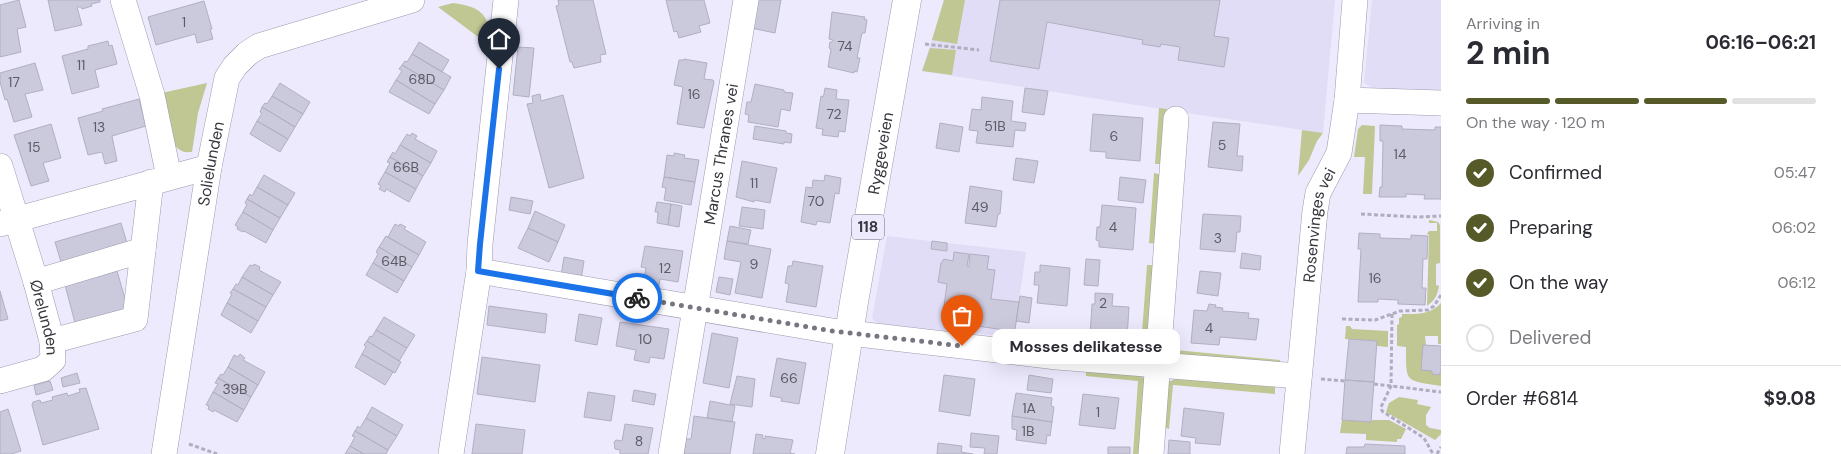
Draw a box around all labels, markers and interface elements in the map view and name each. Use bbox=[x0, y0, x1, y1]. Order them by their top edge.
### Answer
house number: 1 bbox=[182, 13, 186, 31]
text: Arriving in bbox=[1466, 13, 1540, 34]
pin bbox=[478, 18, 520, 69]
icon: home bbox=[485, 25, 513, 53]
text: 06:16–06:21 bbox=[1705, 30, 1816, 55]
text: 2 min bbox=[1466, 32, 1551, 74]
house number: 74 bbox=[837, 37, 853, 55]
house number: 11 bbox=[77, 56, 85, 74]
house number: 68D bbox=[409, 70, 435, 88]
house number: 17 bbox=[8, 73, 20, 91]
street label: Marcus Thranes vei bbox=[699, 82, 743, 226]
house number: 16 bbox=[687, 85, 701, 103]
house number: 72 bbox=[826, 105, 842, 123]
street label: Ryggeveien bbox=[863, 110, 898, 196]
text: On the way · 120 m bbox=[1466, 112, 1605, 133]
house number: 51B bbox=[984, 117, 1006, 135]
house number: 13 bbox=[93, 118, 105, 136]
street label: Solielunden bbox=[193, 120, 228, 207]
house number: 6 bbox=[1110, 127, 1118, 145]
house number: 5 bbox=[1218, 136, 1226, 154]
house number: 15 bbox=[28, 138, 40, 156]
house number: 14 bbox=[1394, 145, 1407, 163]
house number: 66B bbox=[393, 158, 419, 176]
icon: check bbox=[1466, 159, 1494, 187]
text: Confirmed bbox=[1509, 160, 1602, 185]
text: 05:47 bbox=[1774, 162, 1816, 183]
street label: Rosenvinges vei bbox=[1298, 164, 1340, 283]
house number: 11 bbox=[750, 174, 758, 192]
house number: 70 bbox=[808, 192, 824, 210]
house number: 49 bbox=[971, 198, 989, 216]
road number: 118 bbox=[852, 214, 884, 240]
icon: check bbox=[1466, 214, 1494, 242]
text: Preparing bbox=[1509, 215, 1593, 240]
text: 06:02 bbox=[1772, 217, 1816, 238]
house number: 4 bbox=[1109, 218, 1118, 236]
house number: 3 bbox=[1214, 229, 1222, 247]
house number: 64B bbox=[381, 252, 407, 270]
house number: 9 bbox=[750, 255, 759, 273]
house number: 12 bbox=[659, 259, 671, 277]
house number: 16 bbox=[1368, 269, 1382, 287]
icon: check bbox=[1466, 269, 1494, 297]
text: On the way bbox=[1509, 270, 1609, 295]
text: 06:12 bbox=[1778, 272, 1816, 293]
courier bbox=[612, 273, 662, 323]
street label: Ørelunden bbox=[25, 277, 63, 356]
icon: bike bbox=[623, 284, 651, 312]
house number: 2 bbox=[1099, 294, 1107, 312]
pin bbox=[941, 295, 983, 346]
icon: bag bbox=[948, 302, 976, 330]
house number: 4 bbox=[1205, 319, 1214, 337]
text: Delivered bbox=[1509, 325, 1591, 350]
callout: Mosses delikatesse bbox=[992, 328, 1180, 364]
house number: 10 bbox=[638, 330, 652, 348]
text: Mosses delikatesse bbox=[1010, 336, 1162, 357]
house number: 66 bbox=[780, 369, 798, 387]
house number: 39B bbox=[222, 380, 248, 398]
text: Order #6814 bbox=[1466, 386, 1578, 411]
text: $9.08 bbox=[1764, 386, 1816, 411]
house number: 1A bbox=[1022, 399, 1036, 417]
house number: 1 bbox=[1096, 403, 1100, 421]
house number: 1B bbox=[1022, 422, 1034, 440]
house number: 8 bbox=[635, 432, 643, 450]

